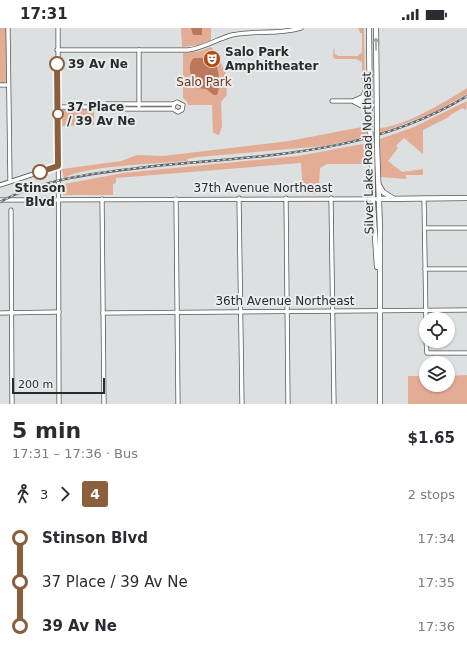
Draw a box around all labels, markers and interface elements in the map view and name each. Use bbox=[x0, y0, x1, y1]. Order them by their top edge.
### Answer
text: 17:31 bbox=[20, 5, 68, 23]
one-way arrow bbox=[372, 38, 380, 51]
place label: Salo Park Amphitheater bbox=[225, 45, 318, 73]
theatre icon: Salo Park Amphitheater bbox=[202, 49, 222, 69]
marker: 39 Av Ne bbox=[49, 56, 65, 72]
place label: 39 Av Ne bbox=[68, 57, 128, 71]
street label: Silver Lake Road Northeast bbox=[360, 71, 376, 234]
park label: Salo Park bbox=[176, 75, 232, 89]
place label: 37 Place / 39 Av Ne bbox=[67, 100, 135, 128]
marker: 37 Place / 39 Av Ne bbox=[52, 108, 64, 120]
marker: Stinson Blvd bbox=[32, 164, 48, 180]
place label: Stinson Blvd bbox=[15, 181, 65, 209]
street label: 37th Avenue Northeast bbox=[193, 181, 333, 195]
street label: 36th Avenue Northeast bbox=[215, 294, 355, 308]
map controls bbox=[419, 312, 455, 392]
button: locate bbox=[419, 312, 455, 348]
button: layers bbox=[419, 356, 455, 392]
scale bar bbox=[12, 376, 105, 395]
text: 200 m bbox=[18, 378, 53, 391]
text: 5 min bbox=[12, 418, 81, 443]
text: $1.65 bbox=[408, 429, 455, 447]
text: 17:31 – 17:36 · Bus bbox=[12, 446, 138, 461]
icon: walk bbox=[12, 483, 34, 505]
icon: forward bbox=[54, 483, 76, 505]
text: 4 bbox=[90, 486, 100, 502]
text: 3 bbox=[40, 487, 48, 502]
text: 2 stops bbox=[408, 487, 455, 502]
text: Stinson Blvd bbox=[42, 529, 148, 547]
text: 17:34 bbox=[418, 531, 455, 546]
text: 37 Place / 39 Av Ne bbox=[42, 573, 188, 591]
text: 17:35 bbox=[418, 575, 455, 590]
text: 39 Av Ne bbox=[42, 617, 117, 635]
text: 17:36 bbox=[418, 619, 455, 634]

